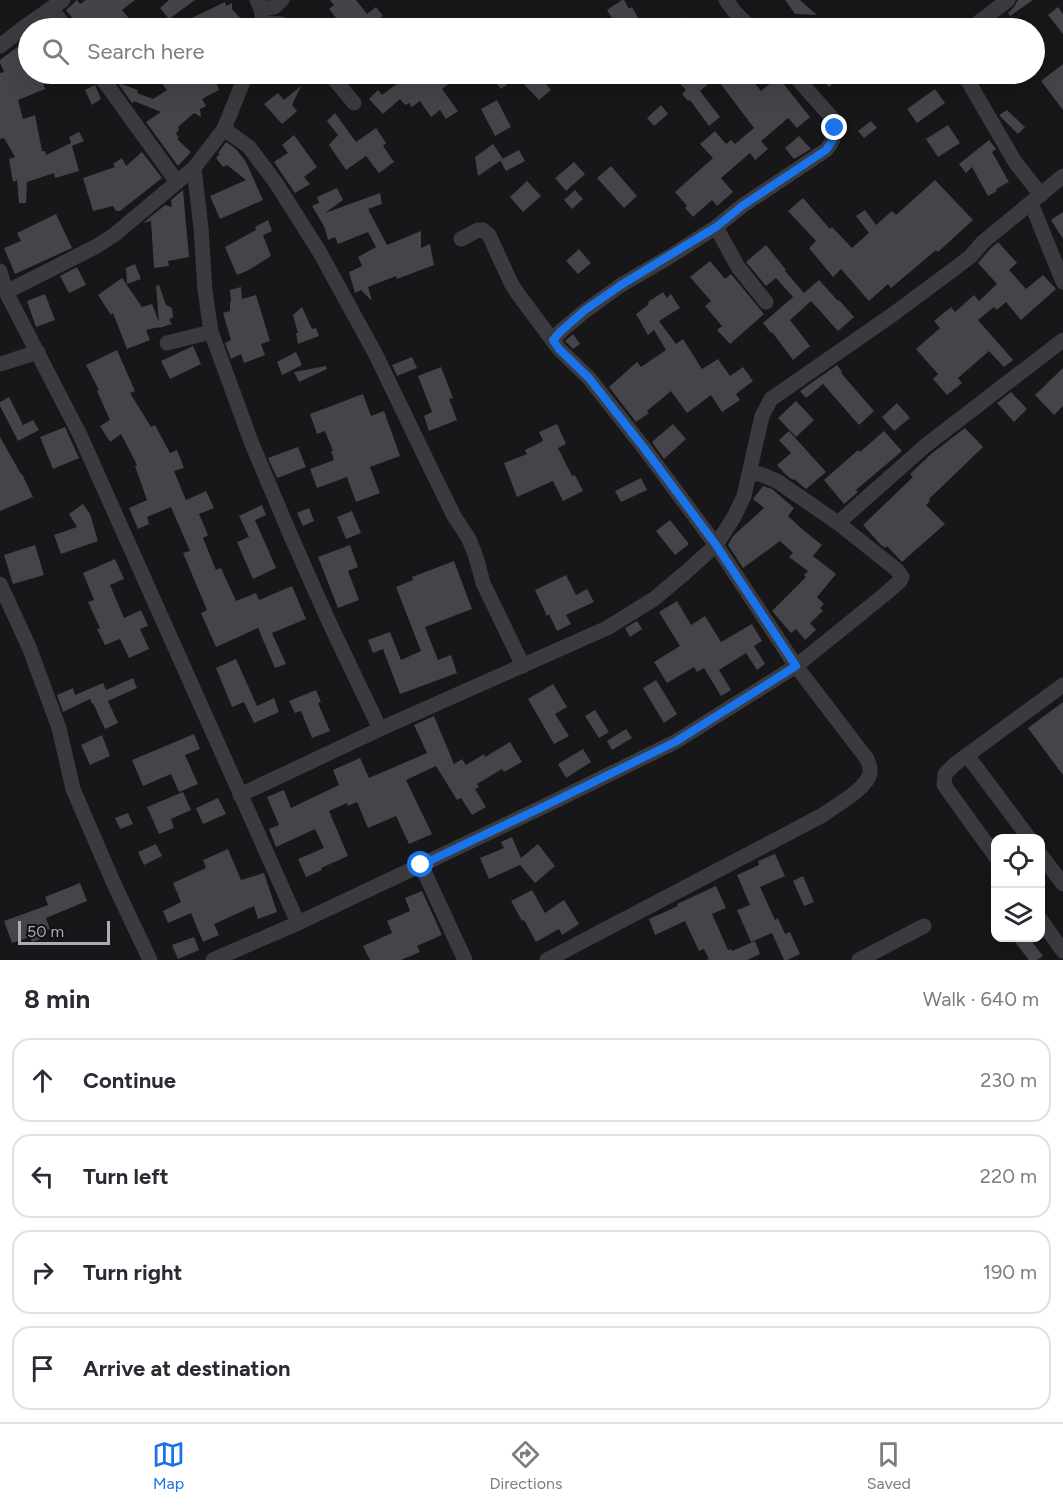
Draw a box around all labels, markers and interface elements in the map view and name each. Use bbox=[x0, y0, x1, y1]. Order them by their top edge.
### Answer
search box bbox=[18, 18, 1045, 84]
icon: search bbox=[39, 35, 72, 68]
text: Search here bbox=[87, 38, 205, 65]
route end bbox=[821, 114, 847, 140]
map controls bbox=[991, 834, 1045, 942]
button: locate bbox=[991, 834, 1045, 888]
route start bbox=[407, 851, 433, 877]
button: layers bbox=[991, 888, 1045, 942]
scale bar bbox=[18, 918, 110, 946]
text: 50 m bbox=[27, 922, 64, 941]
text: 8 min bbox=[24, 983, 90, 1015]
text: Walk · 640 m bbox=[923, 987, 1039, 1011]
icon: ahead bbox=[26, 1064, 59, 1097]
text: Continue bbox=[83, 1067, 176, 1094]
text: 230 m bbox=[980, 1068, 1037, 1092]
icon: left bbox=[26, 1160, 59, 1193]
text: Turn left bbox=[83, 1163, 169, 1190]
text: 220 m bbox=[980, 1164, 1037, 1188]
icon: right bbox=[26, 1256, 59, 1289]
text: Turn right bbox=[83, 1259, 182, 1286]
text: 190 m bbox=[983, 1260, 1037, 1284]
icon: arrive bbox=[26, 1352, 59, 1385]
text: Arrive at destination bbox=[83, 1355, 291, 1382]
tab: Map bbox=[152, 1438, 185, 1493]
tab: Directions bbox=[489, 1438, 562, 1493]
tab: Saved bbox=[867, 1438, 911, 1493]

